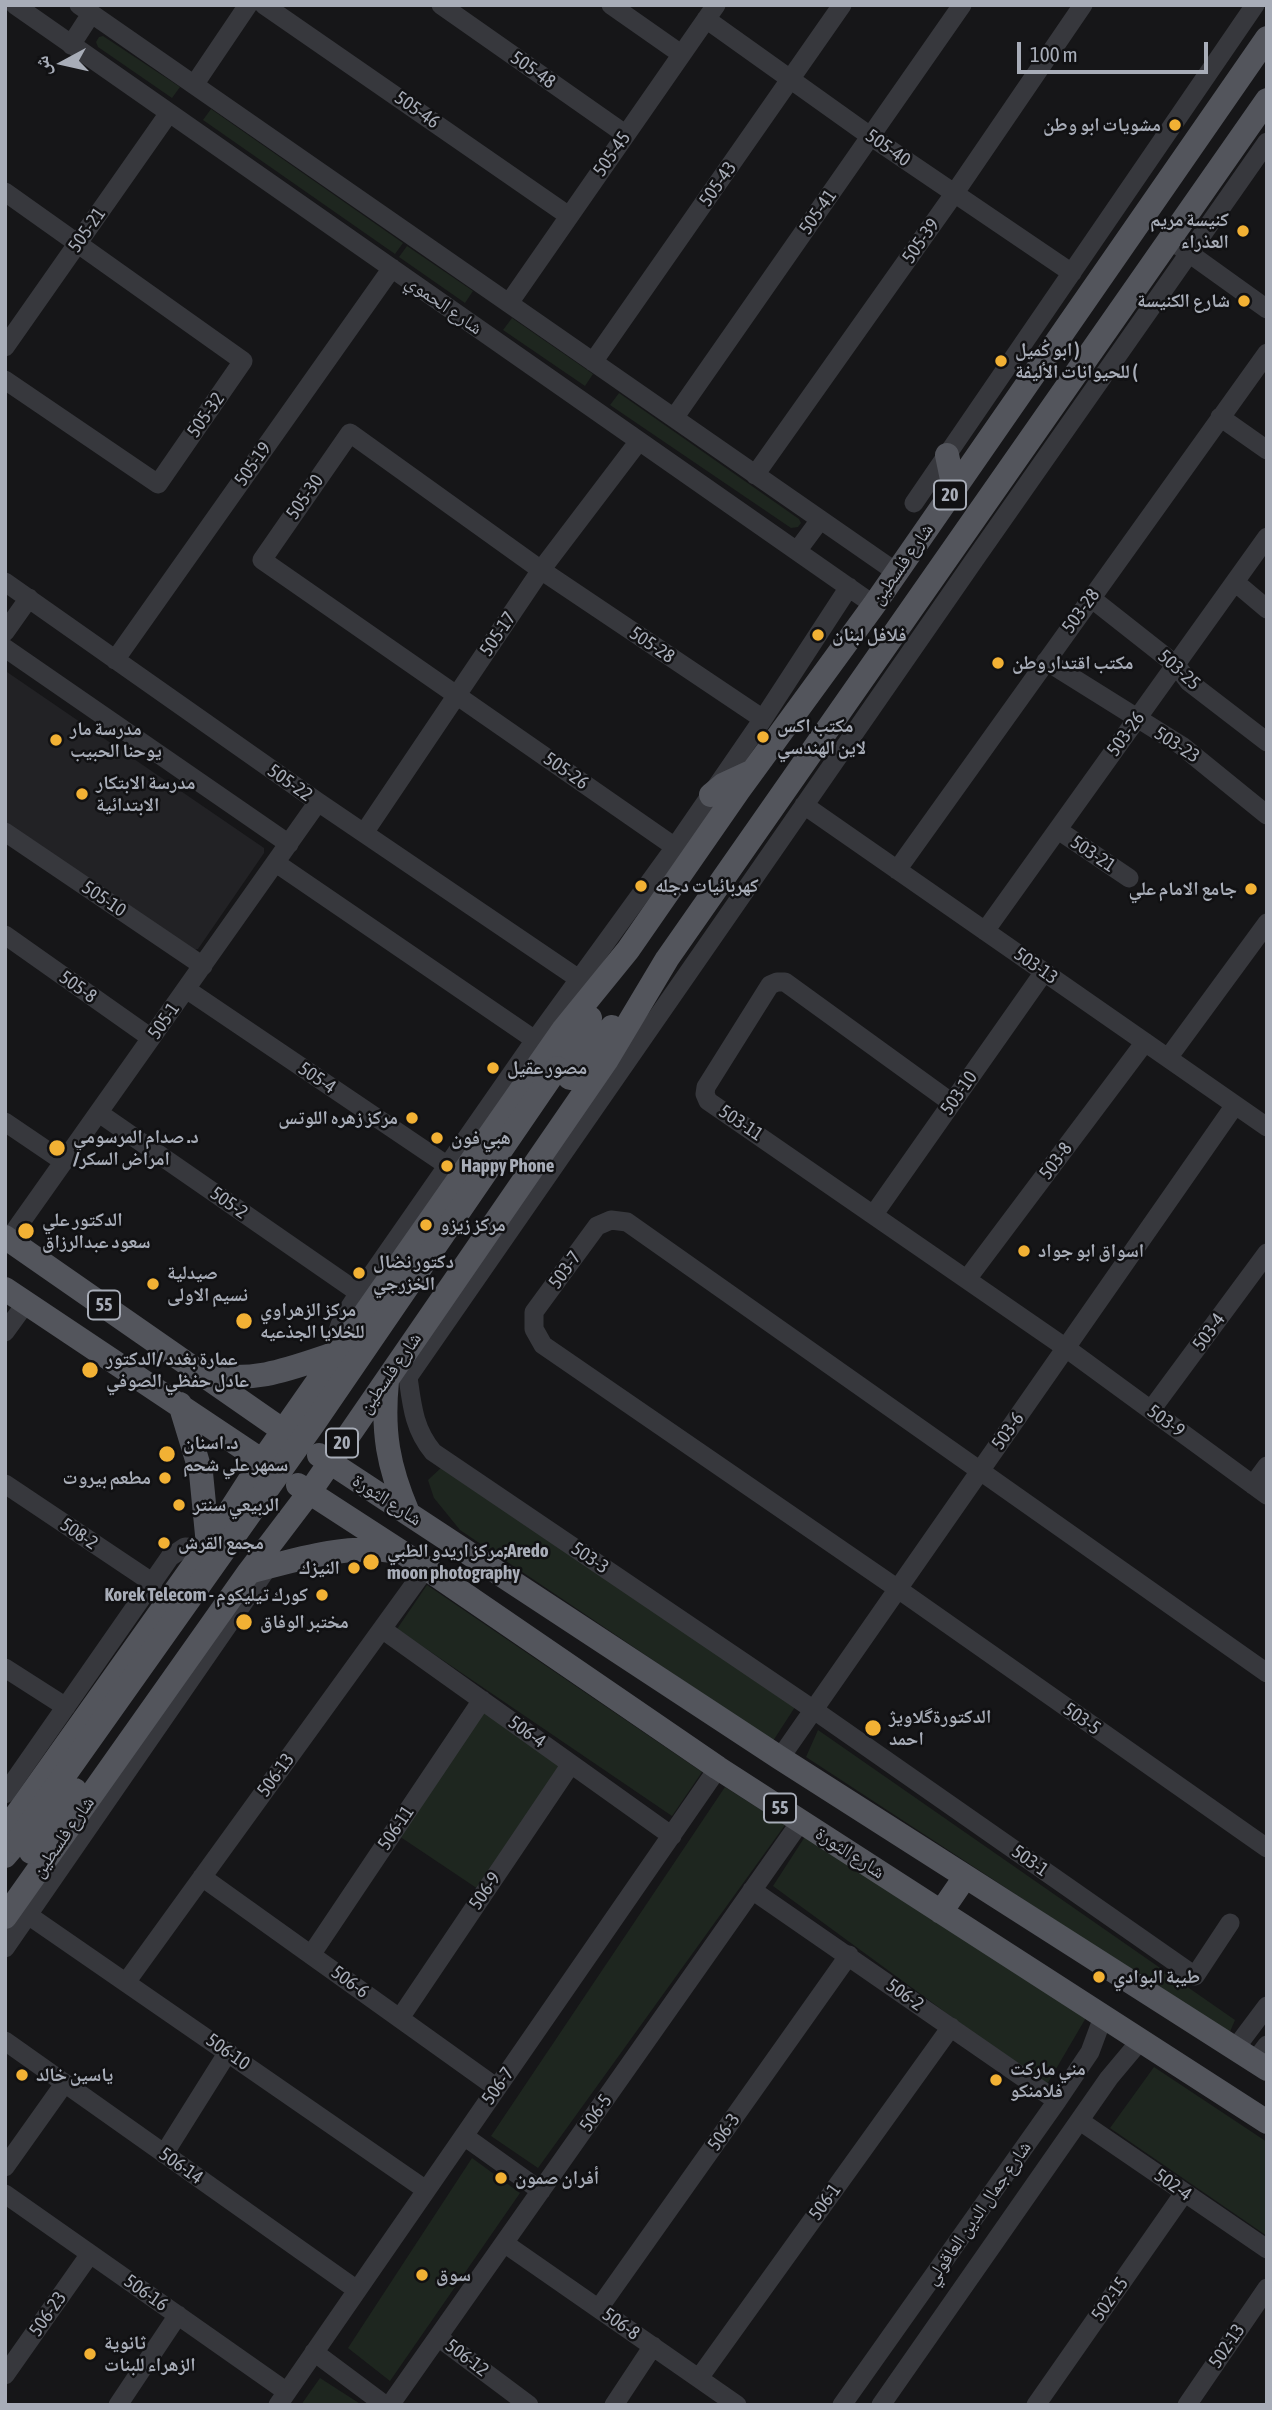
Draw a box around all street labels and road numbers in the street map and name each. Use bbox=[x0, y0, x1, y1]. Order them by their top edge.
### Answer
street label: 505-48 bbox=[506, 46, 560, 94]
street label: 505-46 bbox=[390, 86, 444, 134]
street label: 505-40 bbox=[861, 124, 915, 172]
street label: 505-45 bbox=[588, 127, 636, 181]
street label: 505-43 bbox=[694, 157, 742, 211]
street label: 505-41 bbox=[794, 185, 842, 239]
street label: 505-21 bbox=[63, 203, 111, 257]
street label: 505-39 bbox=[897, 214, 945, 268]
street label: شارع الحموي bbox=[401, 270, 487, 340]
street label: 505-32 bbox=[182, 388, 230, 442]
street label: 505-19 bbox=[230, 438, 276, 490]
street label: 505-30 bbox=[281, 470, 329, 524]
road number: 20 bbox=[934, 480, 966, 509]
street label: شارع فلسطين bbox=[866, 519, 938, 609]
street label: 503-28 bbox=[1057, 584, 1105, 638]
street label: 505-17 bbox=[475, 608, 521, 660]
street label: 505-28 bbox=[625, 622, 679, 668]
street label: 503-25 bbox=[1153, 645, 1205, 695]
street label: 503-26 bbox=[1102, 707, 1150, 761]
street label: 503-23 bbox=[1150, 722, 1204, 768]
street label: 505-26 bbox=[539, 747, 593, 795]
street label: 505-22 bbox=[263, 759, 317, 807]
street label: 503-21 bbox=[1066, 831, 1120, 877]
street label: 505-10 bbox=[78, 876, 130, 922]
street label: 503-13 bbox=[1010, 943, 1062, 989]
street label: 505-8 bbox=[55, 966, 101, 1008]
street label: 505-1 bbox=[143, 998, 185, 1044]
street label: 505-4 bbox=[294, 1057, 340, 1099]
street label: 503-10 bbox=[936, 1067, 982, 1119]
street label: 503-11 bbox=[715, 1100, 767, 1146]
street label: 503-8 bbox=[1035, 1138, 1077, 1184]
street label: 505-2 bbox=[206, 1182, 252, 1224]
street label: 503-7 bbox=[544, 1247, 586, 1293]
road number: 55 bbox=[88, 1290, 120, 1320]
street label: 503-4 bbox=[1188, 1309, 1230, 1355]
street label: شارع فلسطين bbox=[354, 1328, 426, 1418]
street label: 503-9 bbox=[1143, 1400, 1189, 1442]
street label: 503-6 bbox=[987, 1408, 1029, 1454]
road number: 20 bbox=[326, 1428, 358, 1458]
street label: شارع الثورة bbox=[348, 1469, 426, 1531]
street label: 508-2 bbox=[56, 1513, 102, 1555]
street label: 503-3 bbox=[567, 1537, 613, 1579]
street label: 503-5 bbox=[1059, 1698, 1105, 1740]
street label: 506-4 bbox=[504, 1711, 550, 1753]
street label: 506-13 bbox=[253, 1749, 299, 1801]
street label: شارع فلسطين bbox=[27, 1792, 99, 1882]
road number: 55 bbox=[764, 1794, 796, 1822]
street label: 506-11 bbox=[373, 1802, 419, 1854]
street label: شارع الثورة bbox=[811, 1822, 889, 1884]
street label: 503-1 bbox=[1007, 1840, 1053, 1882]
street label: 506-9 bbox=[464, 1868, 506, 1914]
street label: 506-6 bbox=[327, 1961, 373, 2003]
street label: 506-2 bbox=[882, 1974, 928, 2016]
street label: 506-10 bbox=[202, 2029, 254, 2075]
street label: 506-7 bbox=[477, 2063, 519, 2109]
street label: 506-5 bbox=[575, 2090, 617, 2136]
street label: 506-3 bbox=[703, 2109, 745, 2155]
street label: شارع جمال الدين العاقولي bbox=[920, 2137, 1036, 2289]
street label: 506-14 bbox=[155, 2143, 207, 2189]
street label: 502-4 bbox=[1150, 2164, 1196, 2206]
street label: 506-1 bbox=[804, 2179, 846, 2225]
street label: 506-16 bbox=[120, 2270, 172, 2316]
street label: 502-15 bbox=[1087, 2273, 1133, 2325]
street label: 506-23 bbox=[24, 2287, 72, 2341]
street label: 506-8 bbox=[598, 2303, 644, 2345]
street label: 502-13 bbox=[1204, 2320, 1250, 2372]
street label: 506-12 bbox=[441, 2334, 493, 2382]

